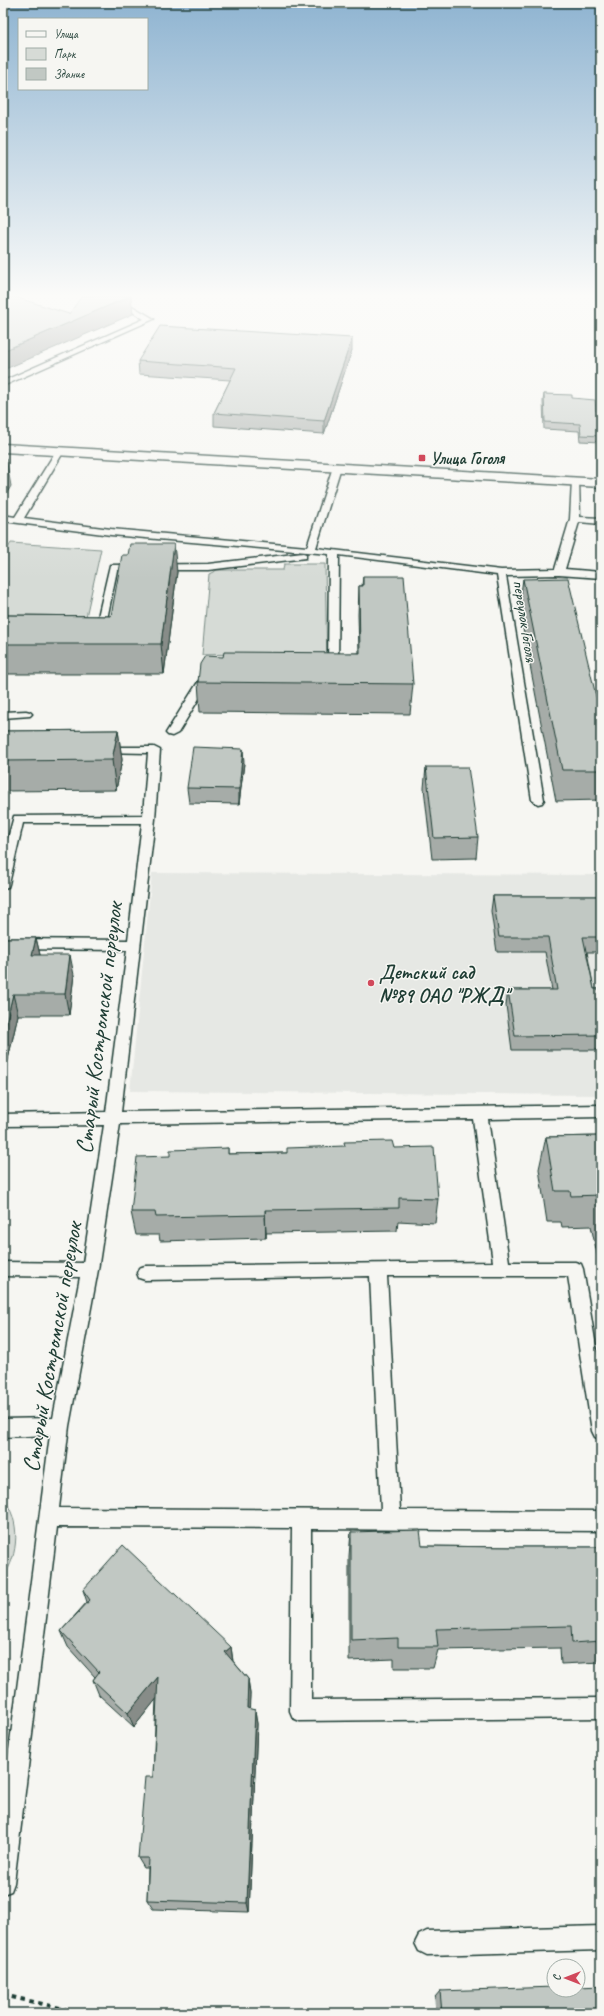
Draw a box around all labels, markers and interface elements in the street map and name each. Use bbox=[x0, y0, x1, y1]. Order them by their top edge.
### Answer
legend bbox=[18, 18, 148, 90]
text: Улица bbox=[54, 26, 79, 42]
text: Парк bbox=[54, 46, 77, 62]
text: Здание bbox=[54, 66, 85, 82]
place label: Улица Гоголя bbox=[430, 448, 505, 469]
marker: Улица Гоголя bbox=[417, 453, 427, 463]
street label: переулок Гоголя bbox=[508, 579, 542, 664]
street label: Старый Костромской переулок bbox=[69, 898, 130, 1155]
place label: Детский сад №89 ОАО "РЖД" bbox=[379, 960, 513, 1008]
marker: Детский сад №89 ОАО "РЖД" bbox=[366, 978, 376, 988]
street label: Старый Костромской переулок bbox=[15, 1218, 89, 1474]
north arrow bbox=[546, 1958, 586, 1998]
text: С bbox=[549, 1974, 563, 1981]

